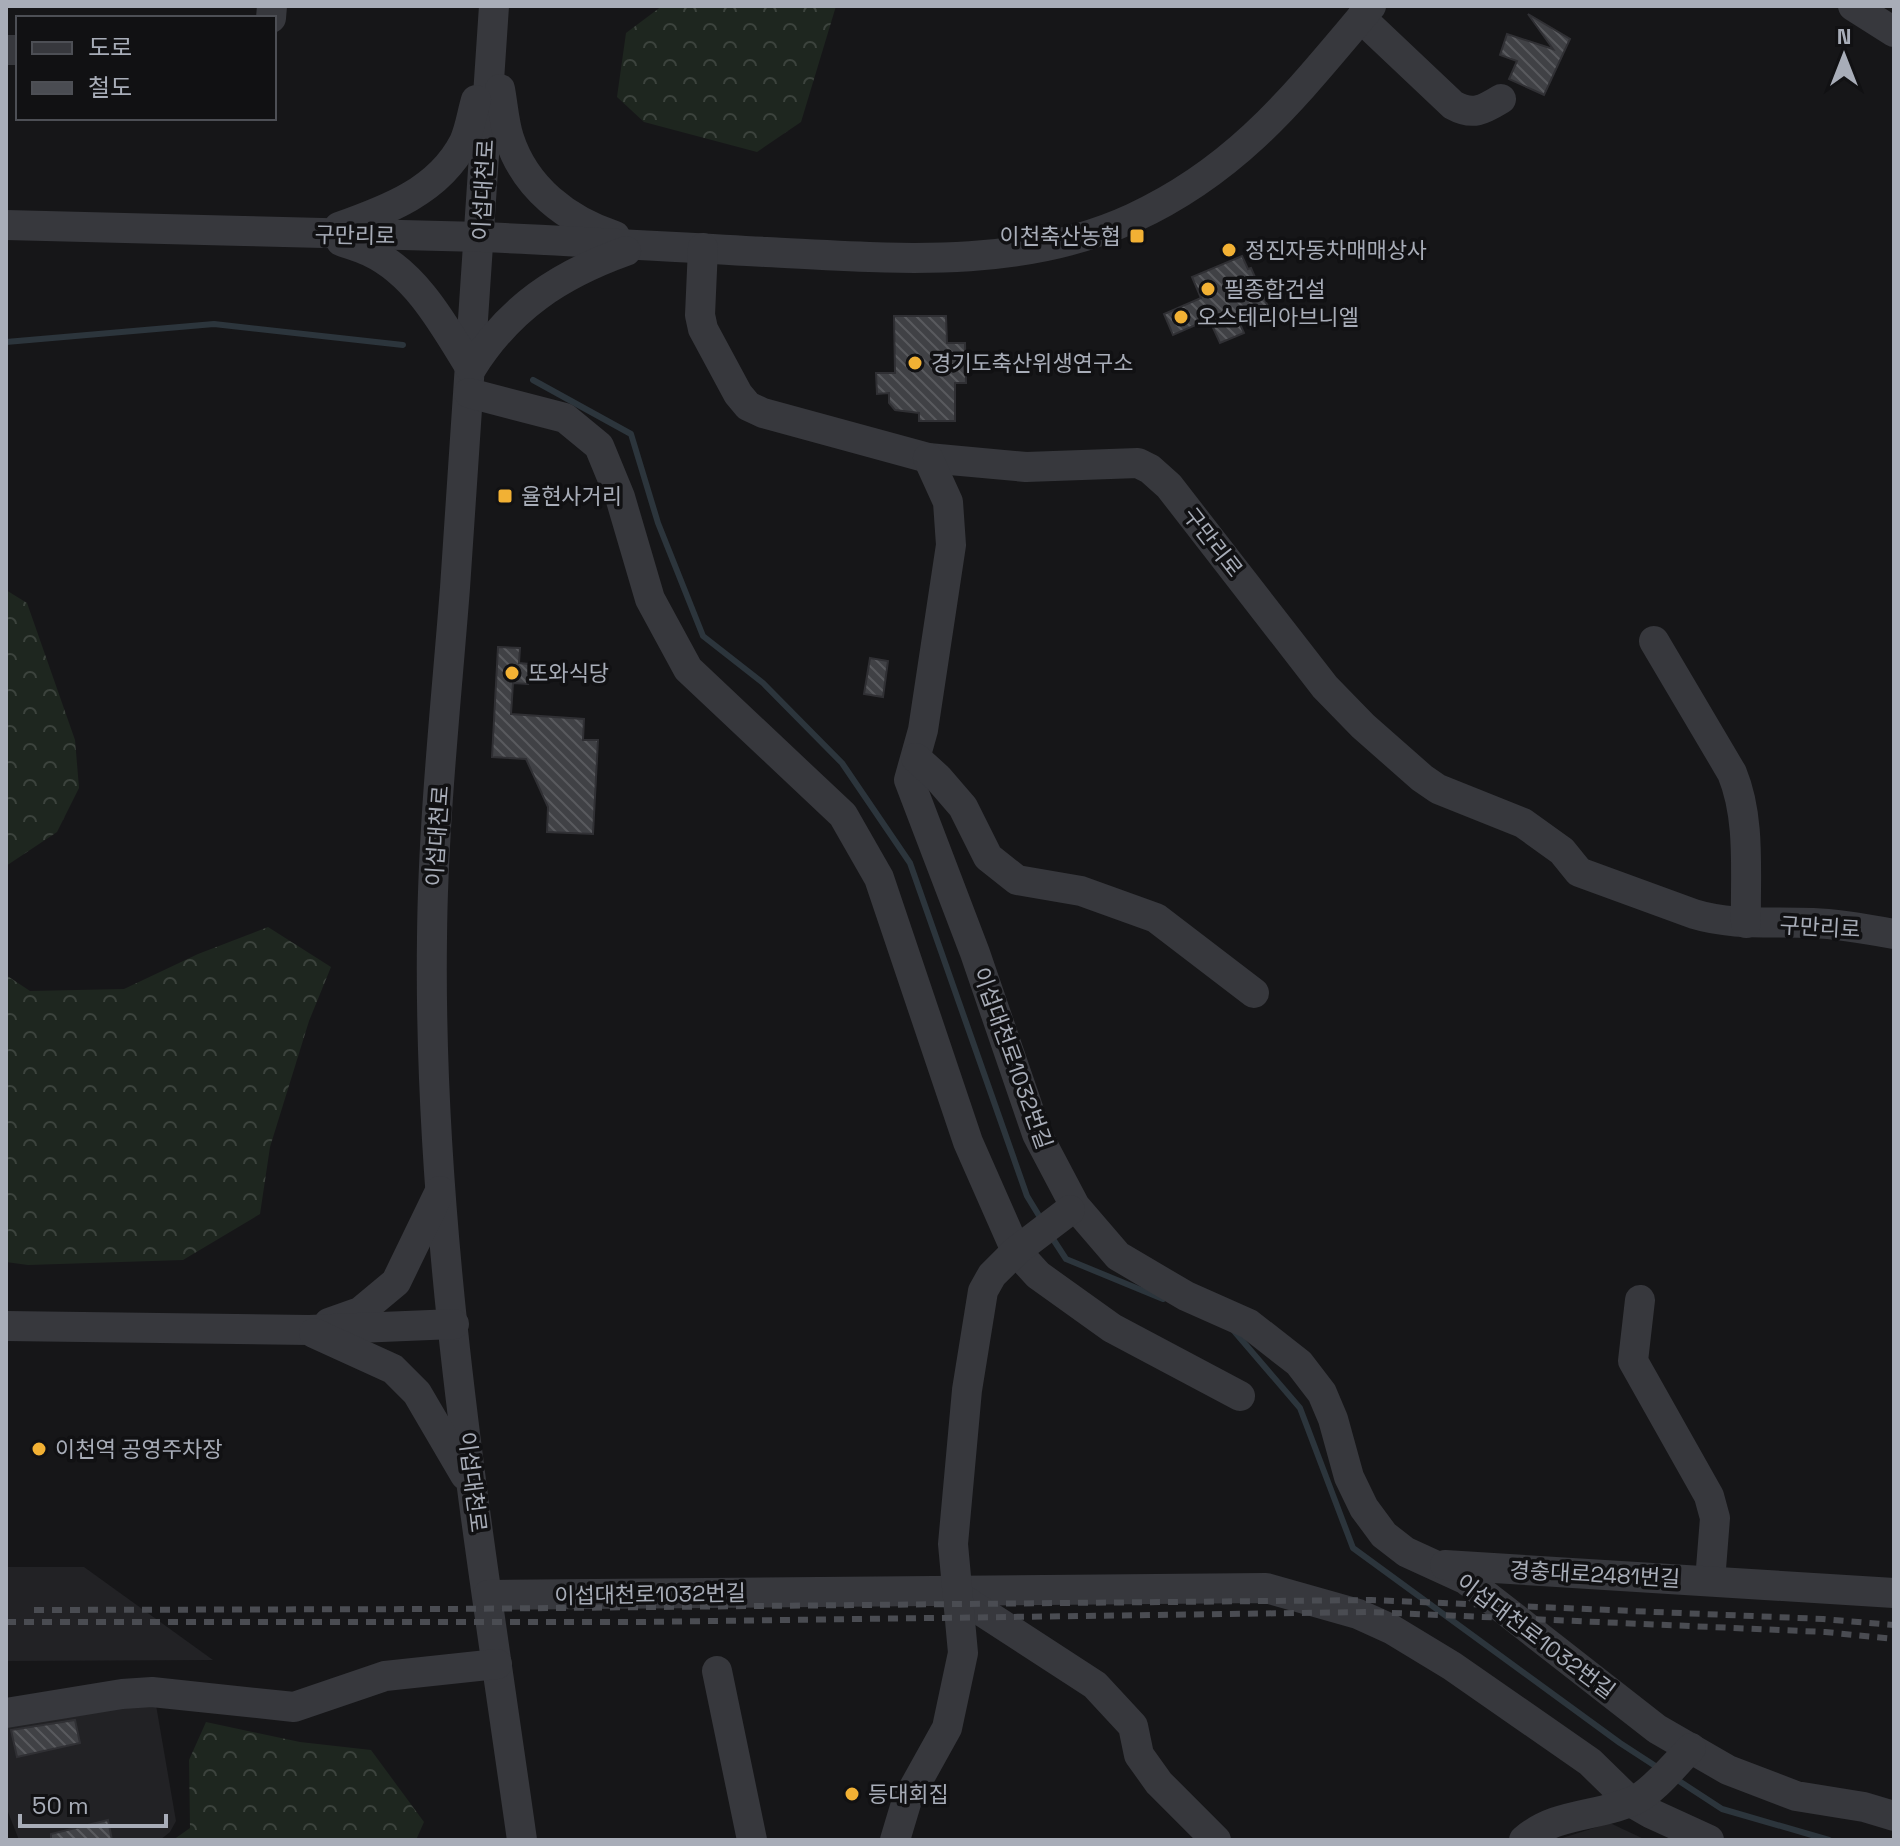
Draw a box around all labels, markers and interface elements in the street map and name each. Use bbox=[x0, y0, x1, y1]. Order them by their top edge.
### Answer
legend bbox=[16, 16, 276, 120]
north arrow bbox=[1804, 16, 1884, 96]
text: N bbox=[1837, 22, 1851, 50]
text: 도로 bbox=[88, 32, 132, 63]
text: 철도 bbox=[88, 72, 132, 103]
street label: 이섭대천로 bbox=[466, 139, 500, 241]
street label: 구만리로 bbox=[314, 220, 396, 250]
place label: 이천축산농협 bbox=[1000, 222, 1121, 250]
marker: 이천축산농협 bbox=[1128, 227, 1146, 245]
place label: 정진자동차매매상사 bbox=[1245, 236, 1427, 264]
marker: 정진자동차매매상사 bbox=[1220, 241, 1238, 259]
place label: 필종합건설 bbox=[1224, 275, 1325, 303]
marker: 필종합건설 bbox=[1199, 280, 1217, 298]
place label: 오스테리아브니엘 bbox=[1197, 303, 1359, 331]
marker: 오스테리아브니엘 bbox=[1172, 308, 1190, 326]
place label: 경기도축산위생연구소 bbox=[931, 349, 1133, 377]
marker: 경기도축산위생연구소 bbox=[906, 354, 924, 372]
place label: 율현사거리 bbox=[521, 482, 622, 510]
marker: 율현사거리 bbox=[496, 487, 514, 505]
street label: 구만리로 bbox=[1177, 501, 1249, 583]
place label: 또와식당 bbox=[528, 659, 609, 687]
marker: 또와식당 bbox=[503, 664, 521, 682]
street label: 이섭대천로 bbox=[420, 785, 454, 887]
street label: 구만리로 bbox=[1779, 911, 1861, 943]
street label: 이섭대천로1032번길 bbox=[967, 963, 1059, 1153]
street label: 이섭대천로 bbox=[453, 1430, 493, 1534]
place label: 이천역 공영주차장 bbox=[55, 1435, 223, 1463]
marker: 이천역 공영주차장 bbox=[30, 1440, 48, 1458]
street label: 경충대로2481번길 bbox=[1509, 1556, 1681, 1592]
street label: 이섭대천로1032번길 bbox=[1451, 1567, 1621, 1705]
street label: 이섭대천로1032번길 bbox=[554, 1578, 746, 1610]
scale bar bbox=[20, 1778, 166, 1828]
place label: 등대회집 bbox=[868, 1780, 949, 1808]
marker: 등대회집 bbox=[843, 1785, 861, 1803]
text: 50 m bbox=[32, 1790, 89, 1821]

